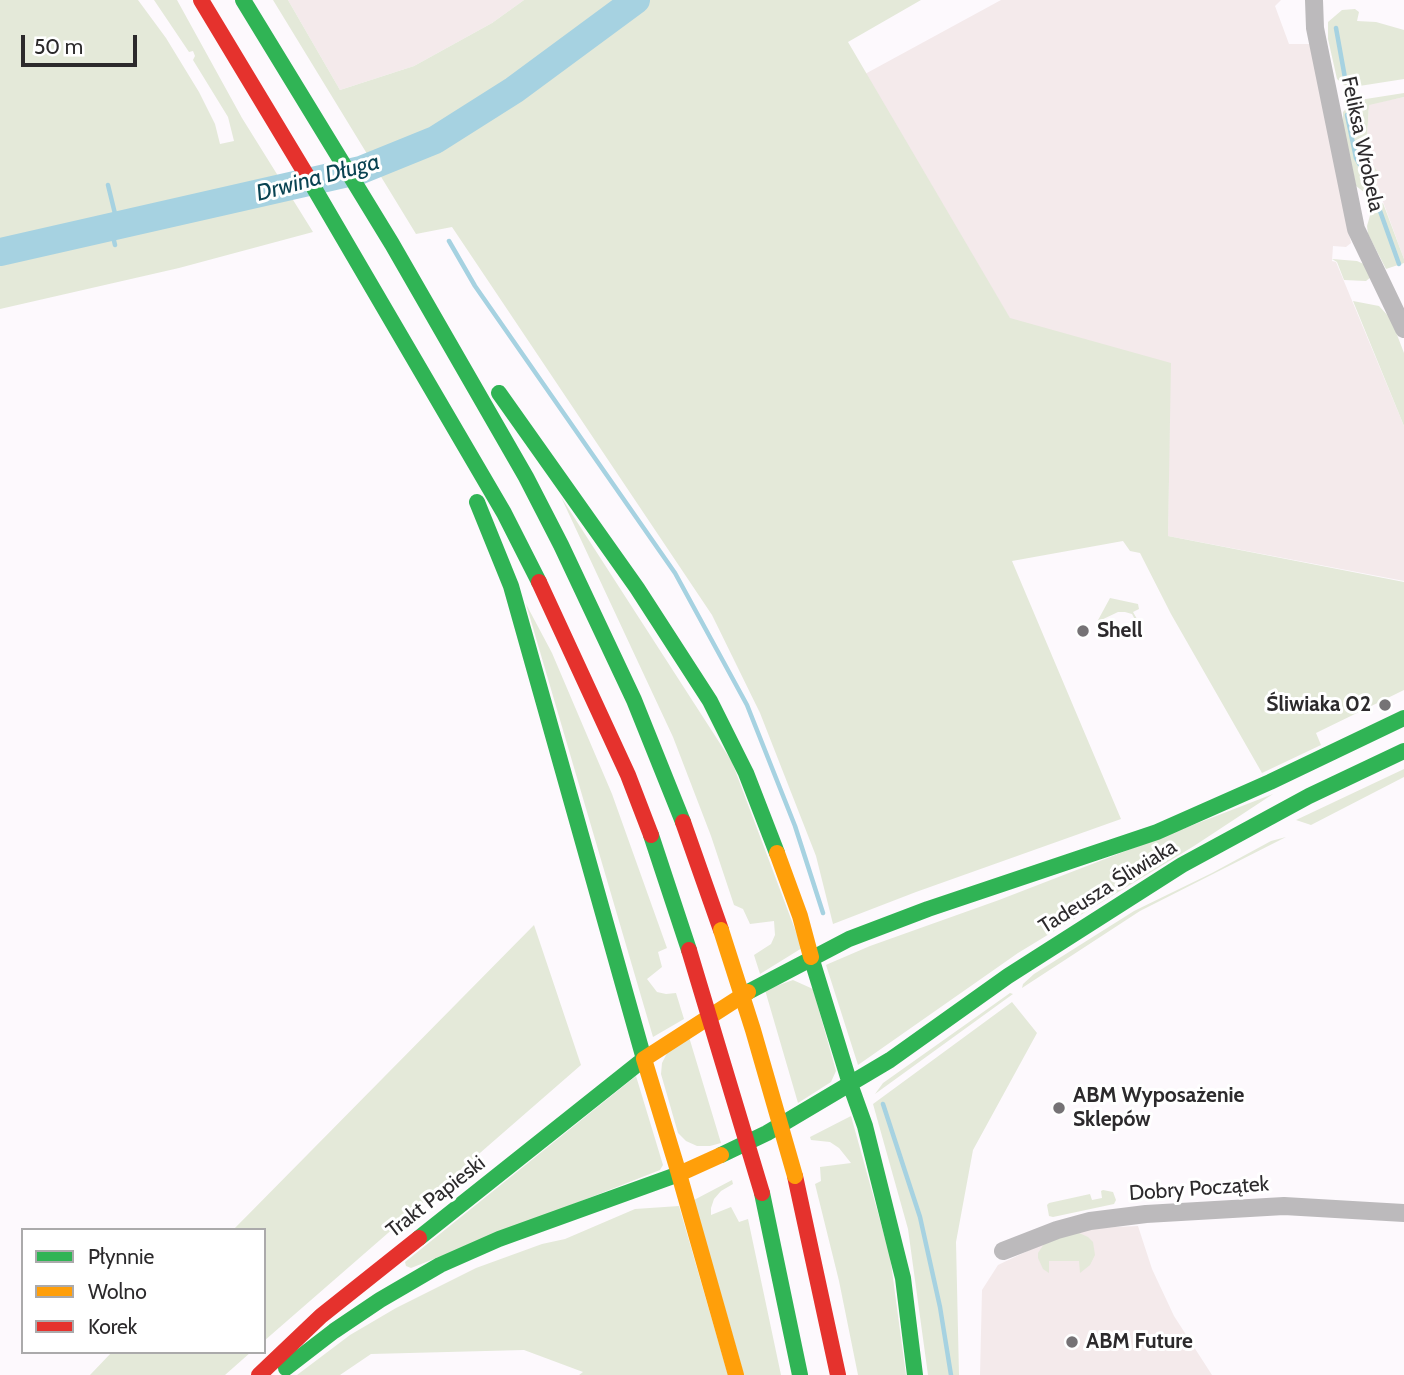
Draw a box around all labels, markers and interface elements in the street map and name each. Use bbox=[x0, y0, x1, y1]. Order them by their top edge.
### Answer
scale bar bbox=[24, 21, 140, 65]
text: 50 m bbox=[34, 34, 83, 59]
street label: Feliksa Wrobela bbox=[1335, 74, 1389, 214]
water label: Drwina Długa bbox=[253, 148, 383, 208]
place label: Shell bbox=[1097, 618, 1142, 644]
marker: Shell bbox=[1075, 623, 1091, 639]
place label: Śliwiaka 02 bbox=[1266, 692, 1371, 718]
marker: Śliwiaka 02 bbox=[1377, 697, 1393, 713]
street label: Tadeusza Śliwiaka bbox=[1034, 835, 1182, 939]
place label: ABM Wyposażenie Sklepów bbox=[1073, 1083, 1244, 1133]
marker: ABM Wyposażenie Sklepów bbox=[1051, 1100, 1067, 1116]
street label: Trakt Papieski bbox=[382, 1151, 490, 1243]
street label: Dobry Początek bbox=[1128, 1172, 1270, 1206]
legend bbox=[21, 1228, 266, 1354]
text: Płynnie bbox=[88, 1244, 154, 1269]
text: Wolno bbox=[88, 1279, 147, 1304]
text: Korek bbox=[88, 1314, 137, 1339]
place label: ABM Future bbox=[1086, 1329, 1193, 1355]
marker: ABM Future bbox=[1064, 1334, 1080, 1350]

